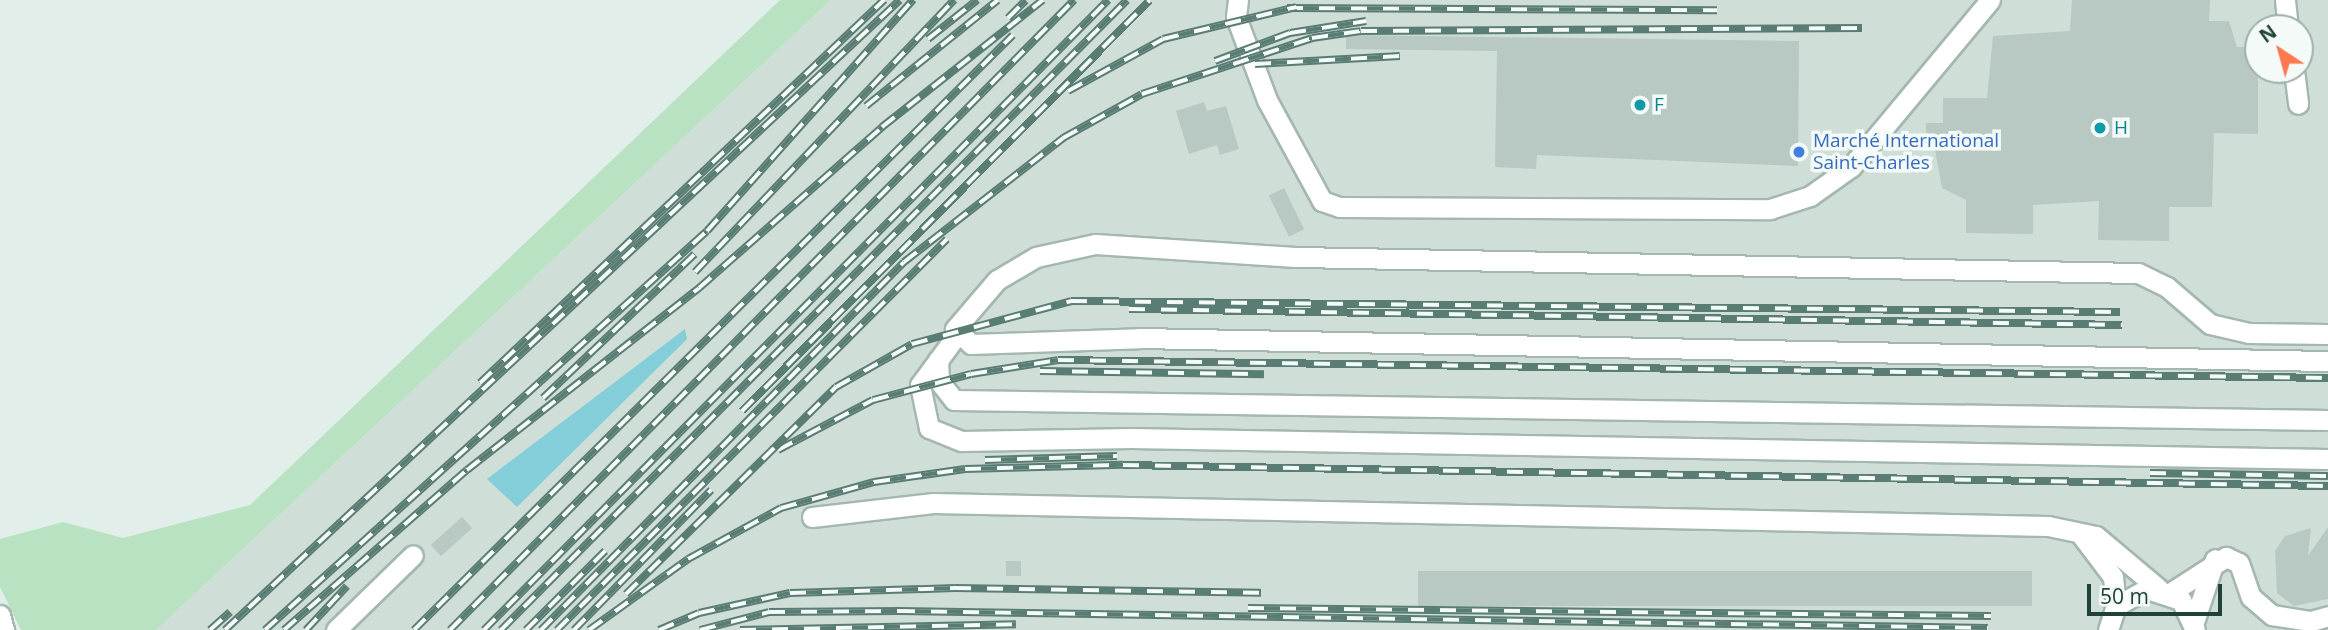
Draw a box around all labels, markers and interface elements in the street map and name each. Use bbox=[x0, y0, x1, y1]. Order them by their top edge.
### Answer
north arrow bbox=[2244, 14, 2314, 84]
text: N bbox=[2254, 19, 2282, 49]
place label: F bbox=[1654, 94, 1664, 116]
marker: F bbox=[1632, 97, 1648, 113]
place label: H bbox=[2114, 117, 2128, 139]
marker: H bbox=[2092, 120, 2108, 136]
place label: Marché International Saint-Charles bbox=[1813, 130, 1999, 174]
marker: Marché International Saint-Charles bbox=[1791, 144, 1807, 160]
scale bar bbox=[2090, 570, 2225, 614]
text: 50 m bbox=[2100, 582, 2149, 610]

